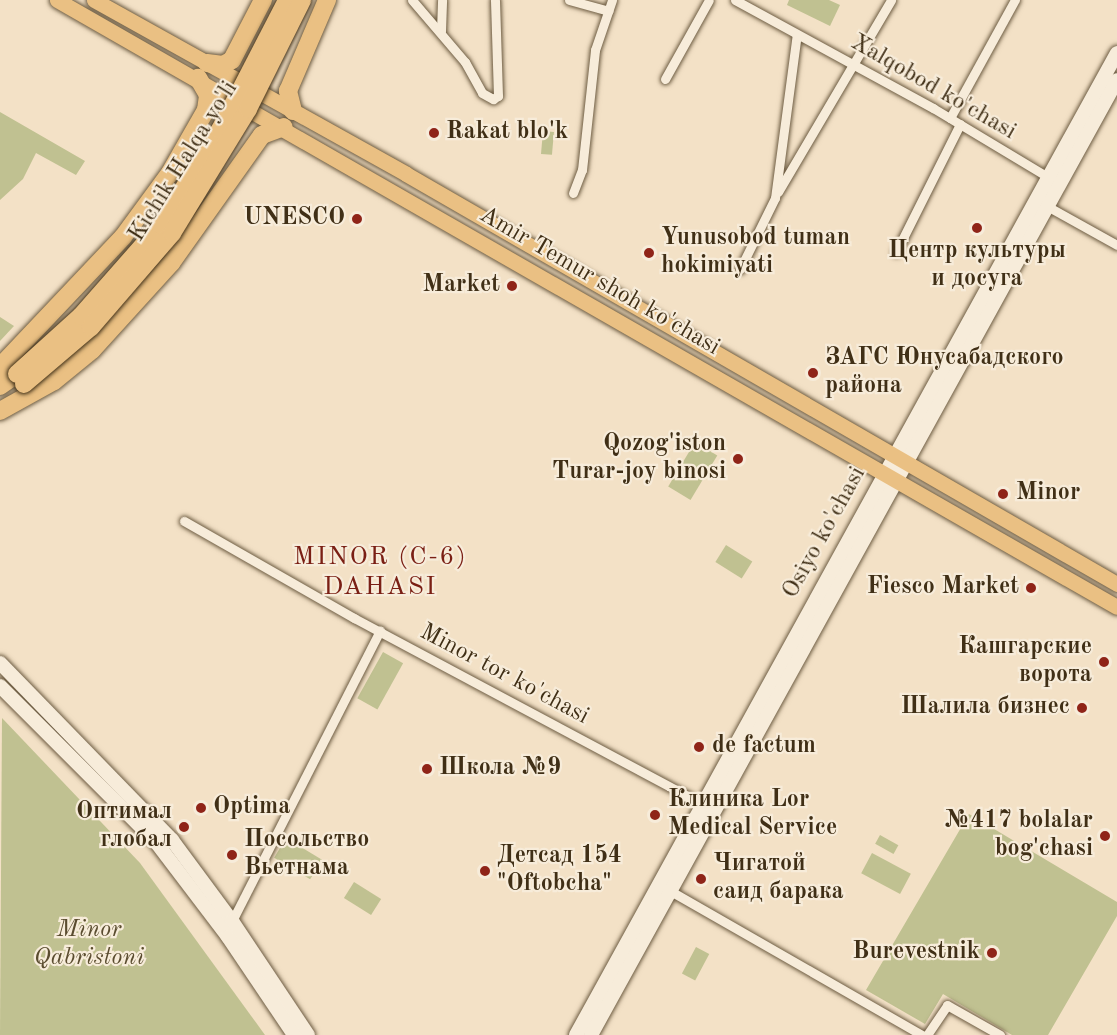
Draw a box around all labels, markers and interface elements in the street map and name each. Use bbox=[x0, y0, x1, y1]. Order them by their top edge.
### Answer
street label: Xalqobod ko'chasi bbox=[845, 29, 1021, 147]
street label: Kichik Halqa yo'li bbox=[123, 76, 245, 248]
place label: Rakat blo'k bbox=[446, 119, 568, 147]
marker: Rakat blo'k bbox=[427, 126, 441, 140]
street label: Amir Temur shoh ko'chasi bbox=[474, 201, 724, 363]
place label: UNESCO bbox=[243, 205, 345, 233]
marker: UNESCO bbox=[350, 212, 364, 226]
marker: Центр культуры и досуга bbox=[970, 221, 984, 235]
place label: Yunusobod tuman hokimiyati bbox=[661, 225, 850, 281]
place label: Центр культуры и досуга bbox=[888, 238, 1066, 294]
marker: Yunusobod tuman hokimiyati bbox=[642, 246, 656, 260]
place label: Market bbox=[423, 272, 500, 300]
marker: Market bbox=[505, 279, 519, 293]
place label: ЗАГС Юнусабадского района bbox=[825, 345, 1064, 401]
marker: ЗАГС Юнусабадского района bbox=[806, 366, 820, 380]
place label: Qozog'iston Turar-joy binosi bbox=[552, 431, 726, 487]
marker: Qozog'iston Turar-joy binosi bbox=[731, 452, 745, 466]
street label: Osiyo ko'chasi bbox=[777, 462, 873, 604]
place label: Minor bbox=[1016, 480, 1080, 508]
marker: Minor bbox=[994, 485, 1012, 503]
district label: MINOR (C-6) DAHASI bbox=[293, 542, 467, 604]
place label: Fiesco Market bbox=[867, 574, 1019, 602]
marker: Fiesco Market bbox=[1024, 581, 1038, 595]
street label: Minor tor ko'chasi bbox=[415, 618, 593, 732]
place label: Кашгарские ворота bbox=[958, 634, 1092, 690]
marker: Кашгарские ворота bbox=[1097, 655, 1111, 669]
place label: Шалила бизнес bbox=[900, 694, 1070, 722]
marker: Шалила бизнес bbox=[1075, 701, 1089, 715]
place label: de factum bbox=[712, 733, 816, 761]
marker: de factum bbox=[690, 738, 708, 756]
place label: Школа №9 bbox=[439, 755, 561, 783]
marker: Школа №9 bbox=[420, 762, 434, 776]
place label: Клиника Lor Medical Service bbox=[668, 787, 837, 843]
place label: Optima bbox=[213, 794, 290, 822]
place label: Оптимал глобал bbox=[76, 799, 172, 855]
marker: Optima bbox=[194, 801, 208, 815]
marker: Клиника Lor Medical Service bbox=[646, 806, 664, 824]
place label: №417 bolalar bog'chasi bbox=[945, 808, 1093, 864]
marker: Оптимал глобал bbox=[177, 820, 191, 834]
place label: Посольство Вьетнама bbox=[244, 827, 369, 883]
marker: №417 bolalar bog'chasi bbox=[1098, 829, 1112, 843]
place label: Детсад 154 "Oftobcha" bbox=[497, 843, 622, 899]
marker: Посольство Вьетнама bbox=[225, 848, 239, 862]
place label: Чигатой саид барака bbox=[713, 851, 844, 907]
marker: Детсад 154 "Oftobcha" bbox=[478, 864, 492, 878]
marker: Чигатой саид барака bbox=[694, 872, 708, 886]
park label: Minor Qabristoni bbox=[34, 917, 144, 973]
place label: Burevestnik bbox=[852, 939, 980, 967]
marker: Burevestnik bbox=[985, 946, 999, 960]

